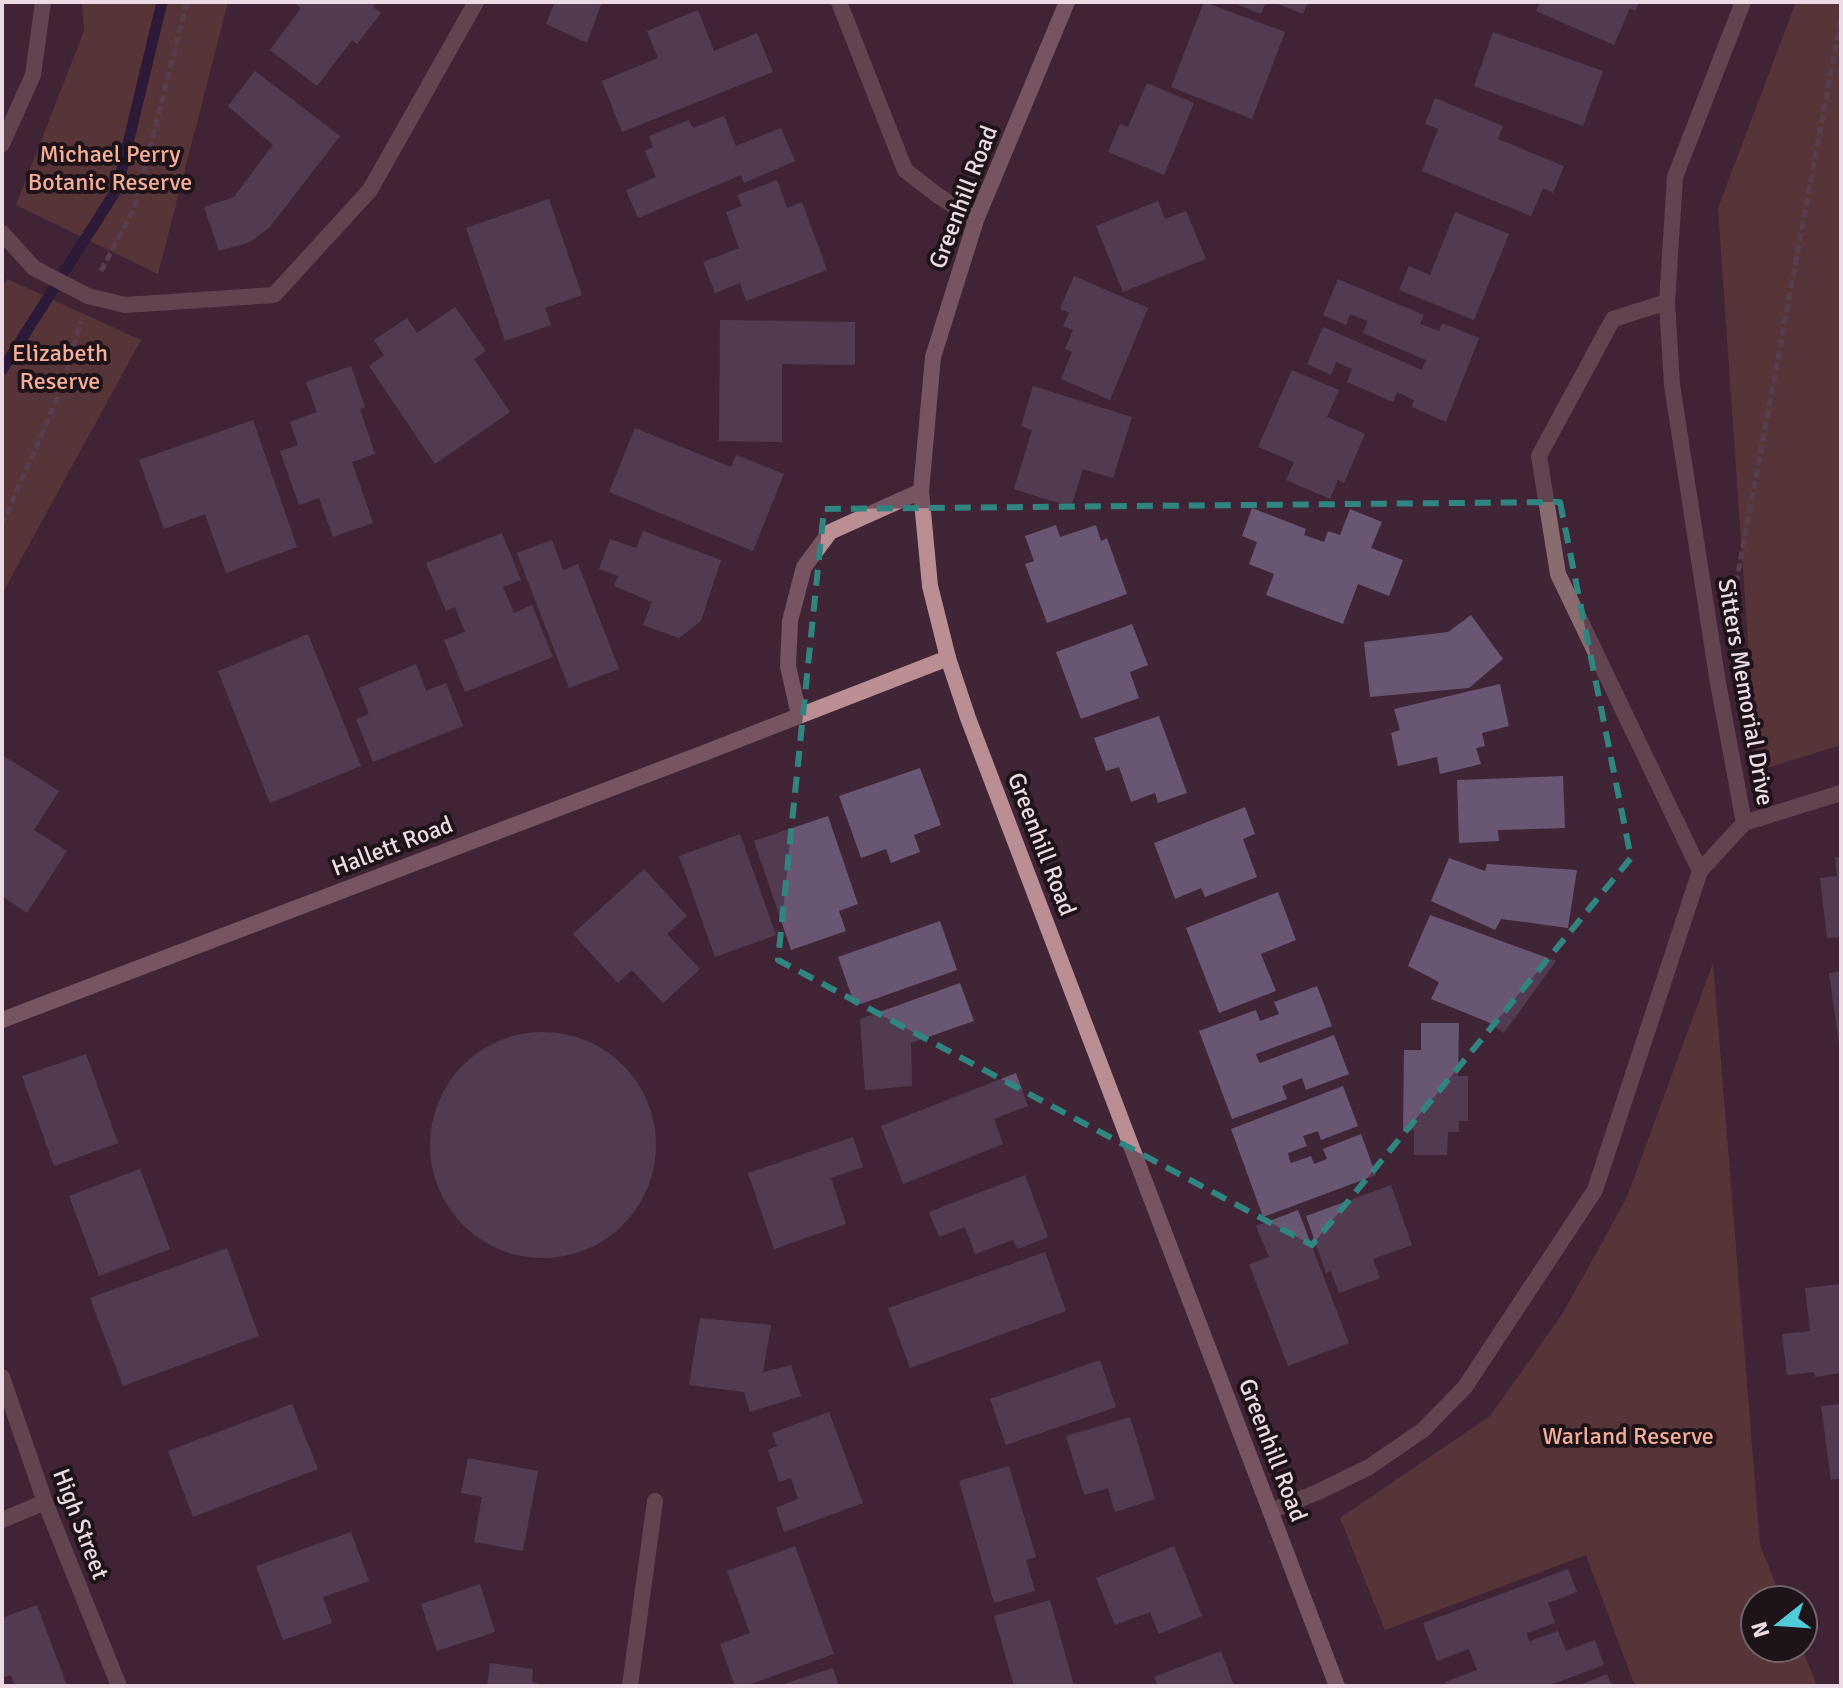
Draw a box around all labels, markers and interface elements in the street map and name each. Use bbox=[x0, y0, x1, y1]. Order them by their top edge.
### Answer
street label: Greenhill Road bbox=[922, 121, 1004, 273]
park label: Michael Perry Botanic Reserve bbox=[28, 139, 192, 197]
park label: Elizabeth Reserve bbox=[12, 338, 108, 396]
street label: Sitters Memorial Drive bbox=[1711, 576, 1781, 808]
street label: Greenhill Road bbox=[1001, 768, 1083, 920]
street label: Hallett Road bbox=[327, 809, 457, 883]
street label: Greenhill Road bbox=[1232, 1374, 1314, 1526]
park label: Warland Reserve bbox=[1542, 1421, 1714, 1451]
street label: High Street bbox=[46, 1464, 116, 1584]
north arrow bbox=[1739, 1584, 1819, 1664]
text: N bbox=[1745, 1618, 1776, 1641]

